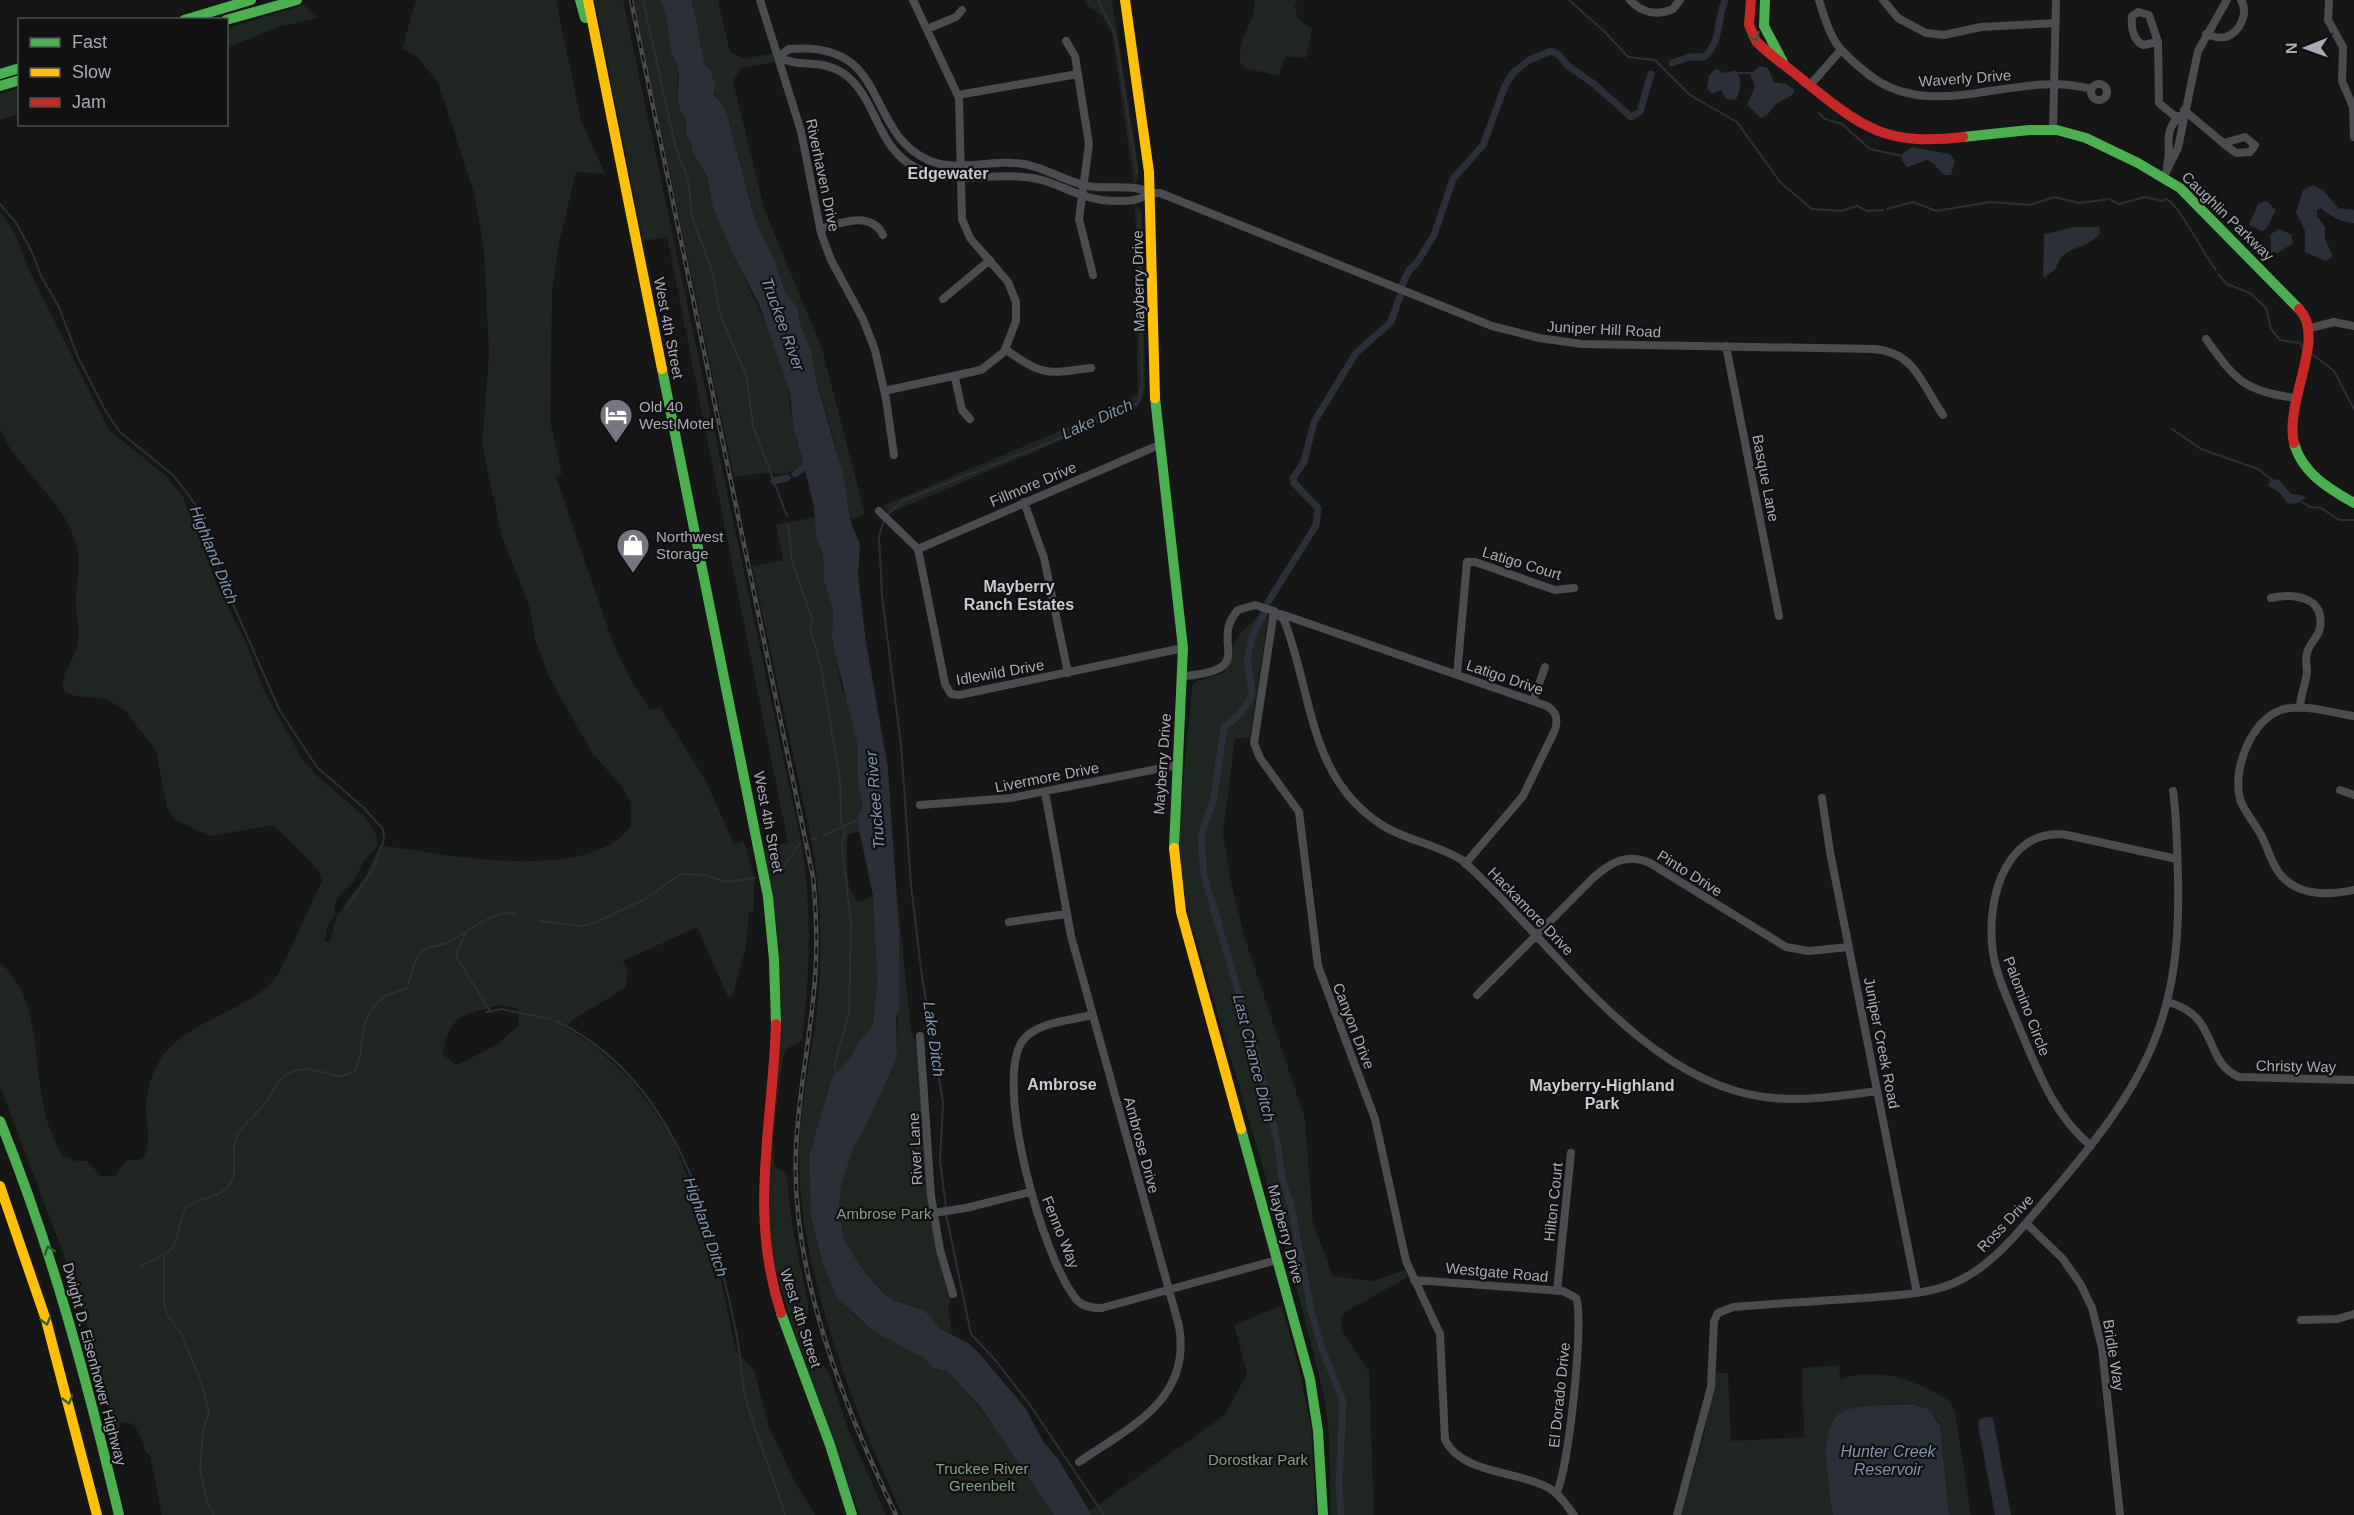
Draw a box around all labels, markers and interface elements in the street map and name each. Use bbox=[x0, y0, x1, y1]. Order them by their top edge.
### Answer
legend bbox=[18, 18, 228, 126]
north arrow bbox=[2276, 18, 2336, 78]
one-way arrow bbox=[1747, 31, 1759, 42]
text: Fast bbox=[72, 32, 107, 52]
text: N bbox=[2283, 42, 2300, 54]
text: Slow bbox=[72, 62, 112, 82]
street label: Waverly Drive bbox=[1918, 66, 2012, 90]
text: Jam bbox=[72, 92, 106, 112]
street label: Riverhaven Drive bbox=[803, 117, 843, 233]
district label: Edgewater bbox=[908, 165, 988, 182]
street label: Caughlin Parkway bbox=[2179, 168, 2278, 264]
street label: Mayberry Drive bbox=[1129, 230, 1147, 332]
water label: Truckee River bbox=[758, 275, 808, 374]
street label: West 4th Street bbox=[651, 276, 687, 381]
street label: Juniper Hill Road bbox=[1547, 318, 1661, 340]
water label: Lake Ditch bbox=[1059, 396, 1135, 442]
hotel icon: Old 40 West Motel bbox=[598, 397, 634, 444]
place label: Old 40 West Motel bbox=[639, 398, 714, 432]
street label: Basque Lane bbox=[1749, 433, 1783, 523]
street label: Fillmore Drive bbox=[987, 458, 1079, 510]
water label: Highland Ditch bbox=[187, 504, 241, 607]
shop icon: Northwest Storage bbox=[615, 527, 651, 574]
place label: Northwest Storage bbox=[656, 528, 724, 562]
street label: Latigo Court bbox=[1480, 543, 1564, 583]
district label: Mayberry Ranch Estates bbox=[964, 578, 1074, 613]
street label: Idlewild Drive bbox=[955, 656, 1045, 688]
street label: Latigo Drive bbox=[1464, 656, 1546, 698]
street label: Mayberry Drive bbox=[1150, 713, 1174, 815]
water label: Truckee River bbox=[862, 750, 888, 850]
street label: Livermore Drive bbox=[993, 759, 1101, 795]
street label: West 4th Street bbox=[751, 770, 787, 875]
street label: Pinto Drive bbox=[1654, 846, 1726, 900]
street label: Hackamore Drive bbox=[1485, 863, 1577, 959]
street label: Palomino Circle bbox=[2000, 954, 2054, 1058]
street label: Juniper Creek Road bbox=[1861, 976, 1903, 1110]
street label: Canyon Drive bbox=[1330, 981, 1378, 1071]
water label: Last Chance Ditch bbox=[1230, 993, 1278, 1124]
water label: Lake Ditch bbox=[920, 1000, 948, 1078]
street label: Christy Way bbox=[2256, 1057, 2337, 1075]
district label: Ambrose bbox=[1027, 1076, 1097, 1093]
district label: Mayberry-Highland Park bbox=[1530, 1077, 1674, 1112]
street label: Ambrose Drive bbox=[1121, 1095, 1163, 1195]
street label: River Lane bbox=[905, 1112, 925, 1186]
street label: Hilton Court bbox=[1540, 1161, 1566, 1242]
water label: Highland Ditch bbox=[681, 1175, 731, 1279]
street label: Mayberry Drive bbox=[1265, 1183, 1307, 1285]
street label: Ross Drive bbox=[1973, 1191, 2037, 1255]
street label: Fenno Way bbox=[1039, 1194, 1083, 1271]
park label: Ambrose Park bbox=[836, 1205, 932, 1222]
one-way arrow bbox=[44, 1245, 56, 1256]
street label: Westgate Road bbox=[1445, 1259, 1549, 1285]
street label: Dwight D. Eisenhower Highway bbox=[60, 1261, 130, 1468]
street label: West 4th Street bbox=[777, 1266, 825, 1370]
one-way arrow bbox=[39, 1315, 51, 1326]
street label: Bridle Way bbox=[2100, 1318, 2128, 1392]
street label: El Dorado Drive bbox=[1545, 1341, 1573, 1449]
one-way arrow bbox=[61, 1395, 73, 1405]
water label: Hunter Creek Reservoir bbox=[1840, 1443, 1937, 1478]
park label: Dorostkar Park bbox=[1208, 1451, 1309, 1468]
park label: Truckee River Greenbelt bbox=[936, 1460, 1028, 1494]

